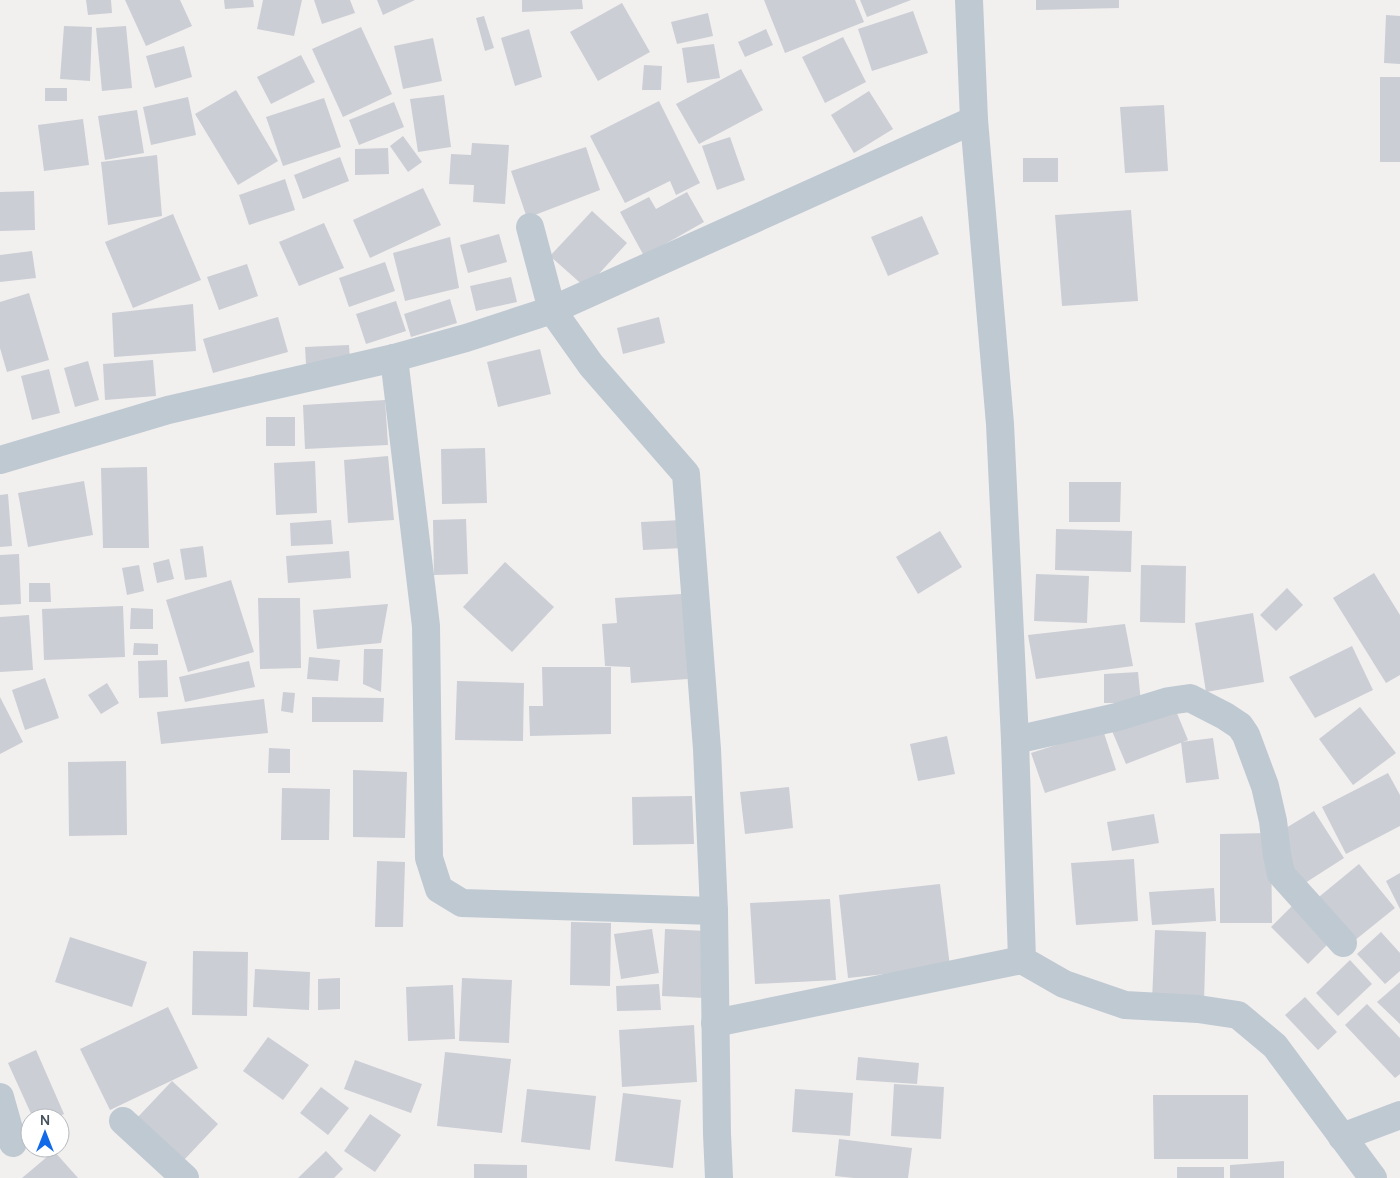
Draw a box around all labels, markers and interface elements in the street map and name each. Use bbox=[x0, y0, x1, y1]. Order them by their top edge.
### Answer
north arrow bbox=[20, 1108, 70, 1158]
text: N bbox=[40, 1110, 50, 1129]

